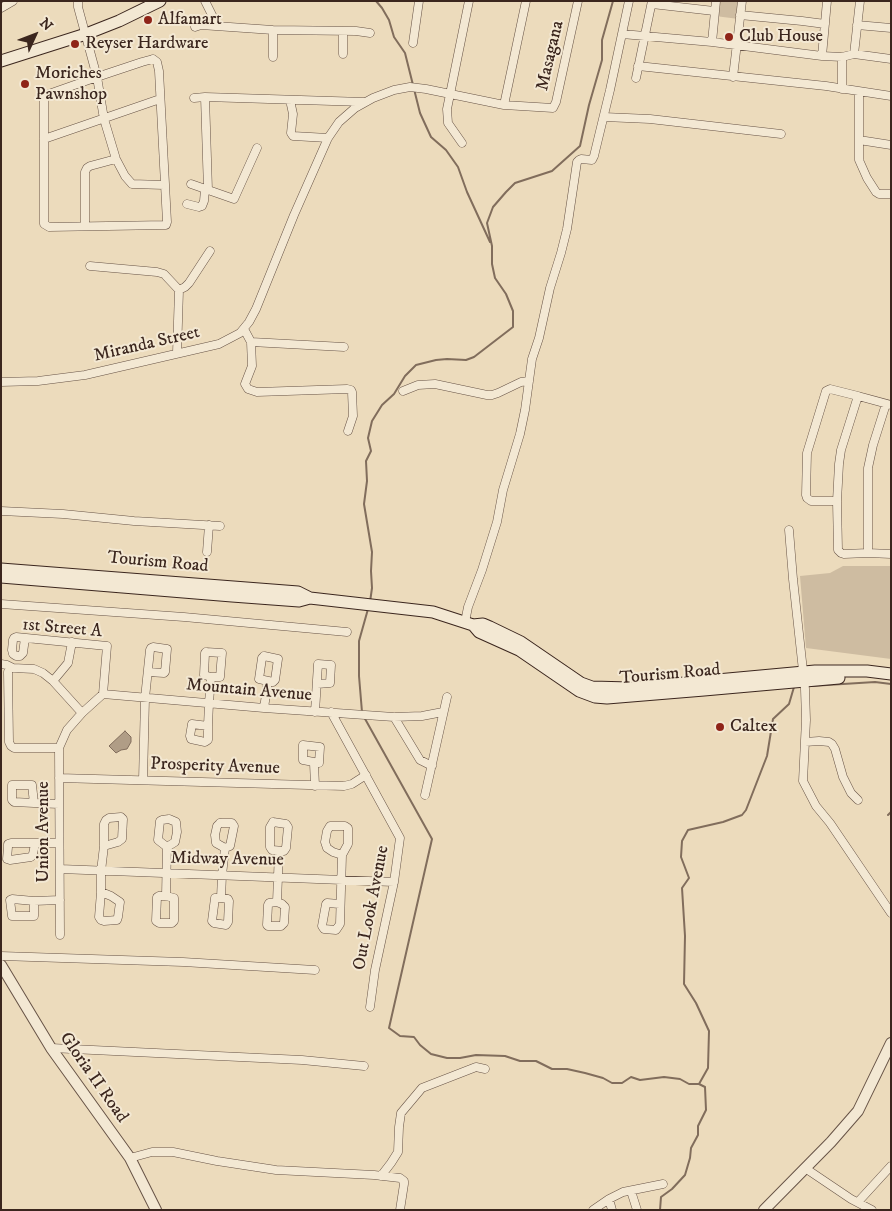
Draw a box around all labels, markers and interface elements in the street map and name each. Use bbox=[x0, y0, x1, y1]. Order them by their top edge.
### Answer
place label: Alfamart bbox=[158, 9, 222, 31]
north arrow bbox=[10, 10, 60, 60]
text: N bbox=[35, 14, 56, 35]
marker: Alfamart bbox=[142, 14, 154, 26]
street label: Masagana bbox=[532, 19, 570, 93]
place label: Club House bbox=[739, 26, 823, 48]
marker: Club House bbox=[723, 31, 735, 43]
place label: Reyser Hardware bbox=[85, 33, 208, 55]
marker: Reyser Hardware bbox=[69, 38, 81, 50]
place label: Moriches Pawnshop bbox=[35, 63, 107, 106]
marker: Moriches Pawnshop bbox=[19, 78, 31, 90]
street label: Miranda Street bbox=[92, 322, 202, 368]
street label: Tourism Road bbox=[107, 548, 209, 578]
street label: 1st Street A bbox=[21, 615, 103, 643]
street label: Tourism Road bbox=[619, 660, 721, 690]
street label: Mountain Avenue bbox=[185, 675, 313, 707]
place label: Caltex bbox=[730, 716, 777, 738]
marker: Caltex bbox=[714, 721, 726, 733]
street label: Prosperity Avenue bbox=[150, 754, 280, 780]
street label: Union Avenue bbox=[33, 781, 55, 883]
street label: Out Look Avenue bbox=[349, 844, 395, 972]
street label: Midway Avenue bbox=[170, 848, 284, 872]
street label: Gloria II Road bbox=[54, 1029, 132, 1127]

